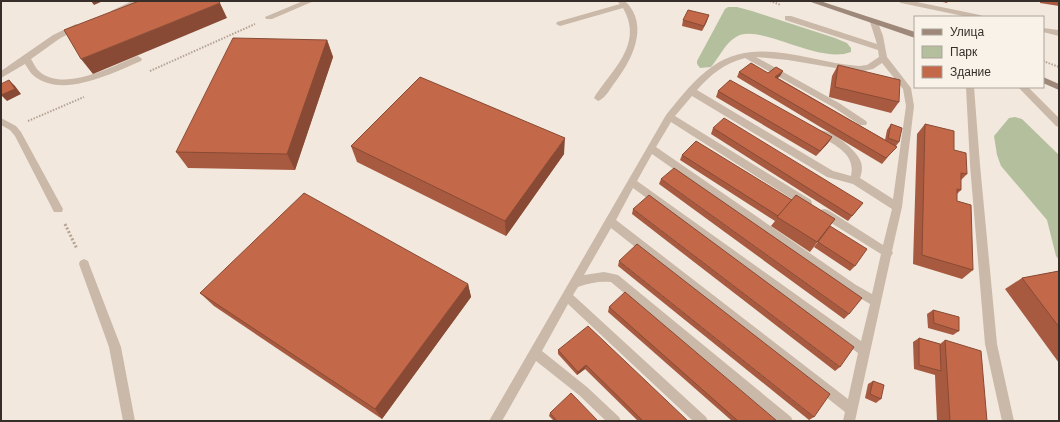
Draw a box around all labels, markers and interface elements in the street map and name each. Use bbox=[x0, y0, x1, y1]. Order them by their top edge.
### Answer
legend bbox=[914, 16, 1044, 88]
text: Улица bbox=[950, 24, 984, 40]
text: Парк bbox=[950, 44, 978, 60]
text: Здание bbox=[950, 64, 991, 80]

